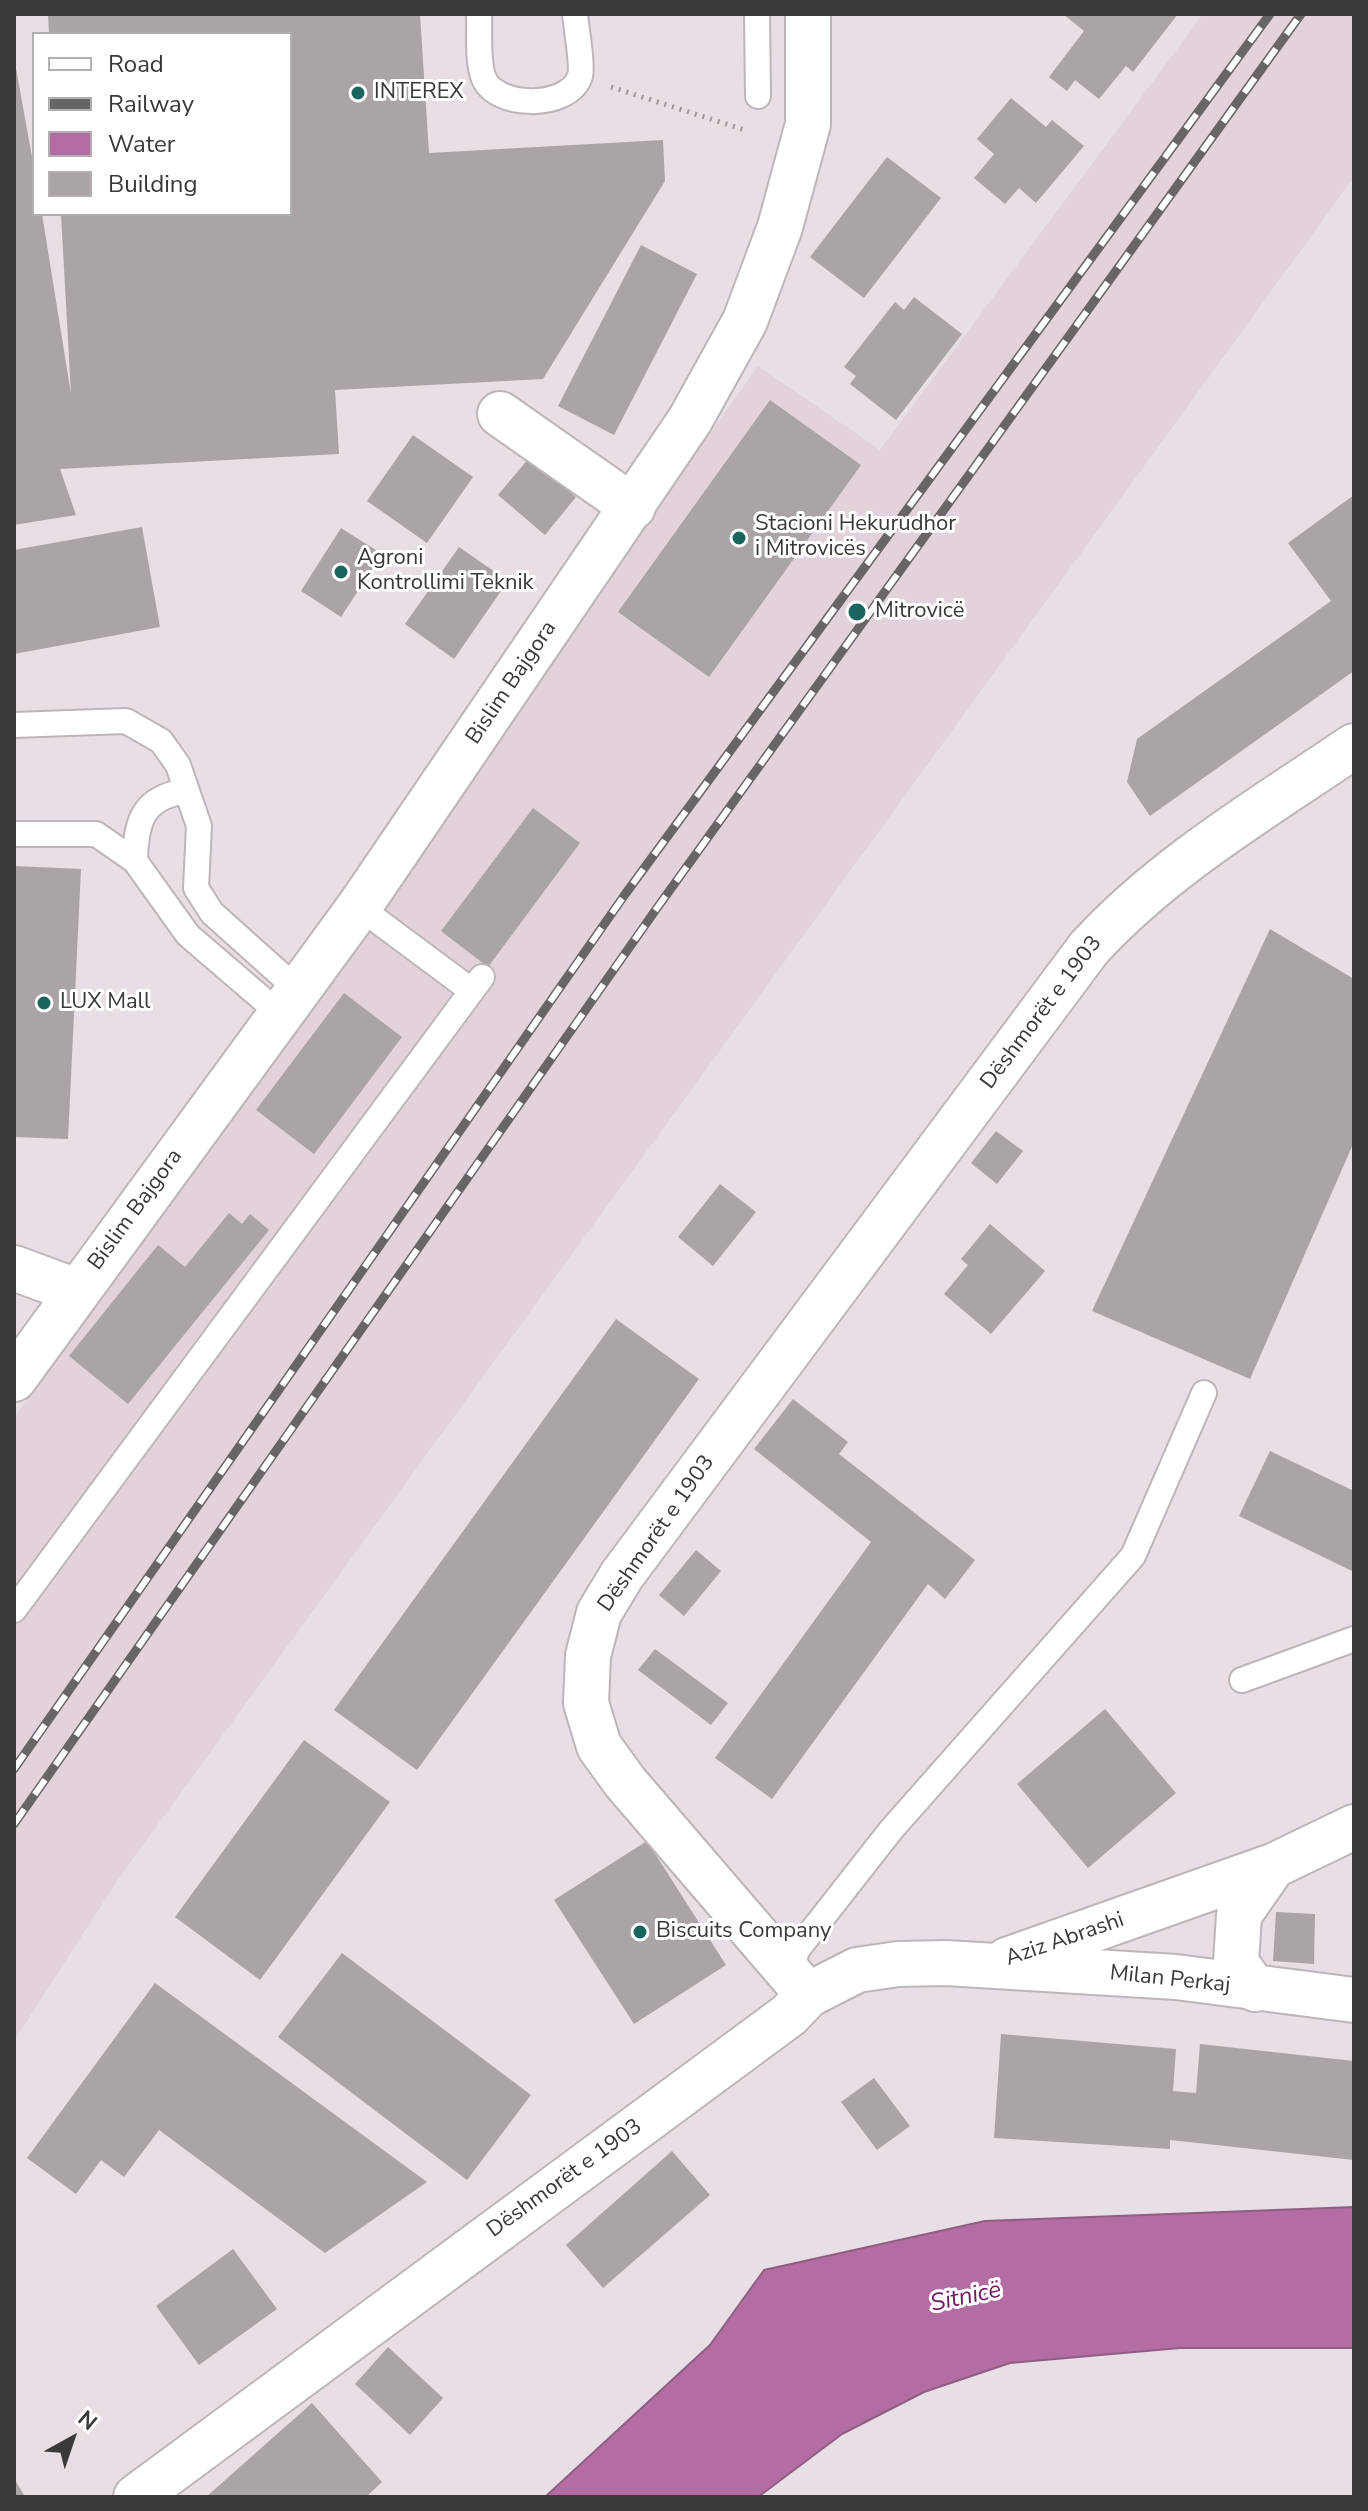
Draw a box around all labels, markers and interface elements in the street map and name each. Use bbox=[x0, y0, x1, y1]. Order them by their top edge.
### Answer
legend bbox=[32, 32, 292, 216]
text: Road bbox=[108, 48, 164, 80]
place label: INTEREX bbox=[374, 80, 464, 106]
marker: INTEREX bbox=[349, 84, 367, 102]
text: Railway bbox=[108, 88, 194, 120]
text: Water bbox=[108, 128, 175, 160]
text: Building bbox=[108, 168, 198, 200]
place label: Stacioni Hekurudhor i Mitrovicës bbox=[755, 512, 956, 564]
marker: Stacioni Hekurudhor i Mitrovicës bbox=[730, 529, 748, 547]
place label: Agroni Kontrollimi Teknik bbox=[357, 546, 533, 598]
marker: Agroni Kontrollimi Teknik bbox=[332, 563, 350, 581]
place label: Mitrovicë bbox=[875, 599, 965, 625]
marker: Mitrovicë bbox=[846, 601, 868, 623]
street label: Bislim Bajgora bbox=[461, 616, 563, 750]
street label: Dëshmorët e 1903 bbox=[976, 931, 1108, 1095]
place label: LUX Mall bbox=[60, 990, 151, 1016]
marker: LUX Mall bbox=[35, 994, 53, 1012]
street label: Bislim Bajgora bbox=[83, 1144, 189, 1276]
street label: Dëshmorët e 1903 bbox=[593, 1451, 721, 1617]
street label: Aziz Abrashi bbox=[1002, 1907, 1128, 1973]
place label: Biscuits Company bbox=[656, 1919, 831, 1945]
marker: Biscuits Company bbox=[631, 1923, 649, 1941]
street label: Milan Perkaj bbox=[1108, 1961, 1232, 1999]
street label: Dëshmorët e 1903 bbox=[482, 2114, 648, 2244]
water label: Sitnicë bbox=[928, 2276, 1004, 2320]
north arrow bbox=[32, 2399, 112, 2479]
text: N bbox=[71, 2404, 103, 2437]

